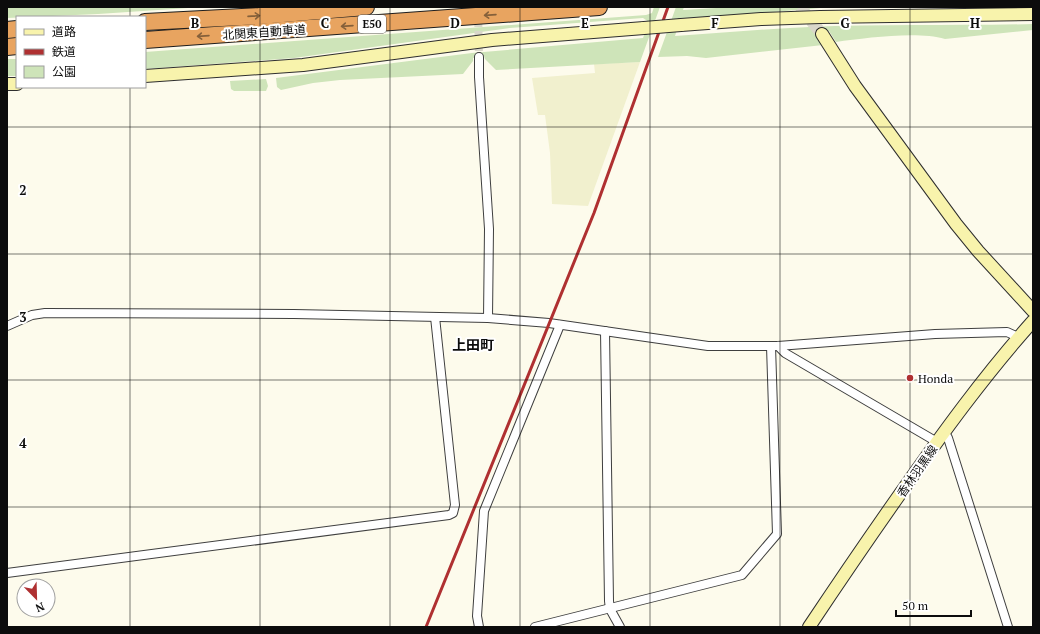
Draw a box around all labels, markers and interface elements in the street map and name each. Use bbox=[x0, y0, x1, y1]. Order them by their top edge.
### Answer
one-way arrow bbox=[247, 12, 260, 19]
one-way arrow bbox=[484, 12, 497, 19]
text: B bbox=[191, 14, 199, 32]
text: C bbox=[321, 14, 329, 32]
text: D bbox=[450, 14, 460, 32]
text: E bbox=[581, 14, 589, 32]
text: F bbox=[711, 14, 719, 32]
text: G bbox=[840, 14, 850, 32]
text: H bbox=[970, 14, 980, 32]
road number: E50 bbox=[358, 15, 386, 33]
legend bbox=[16, 16, 146, 88]
street label: 北関東自動車道 bbox=[222, 22, 306, 42]
one-way arrow bbox=[341, 22, 354, 29]
text: 道路 bbox=[52, 24, 76, 39]
one-way arrow bbox=[197, 33, 210, 40]
text: 鉄道 bbox=[52, 44, 76, 59]
text: 公園 bbox=[52, 64, 76, 79]
text: 2 bbox=[19, 181, 27, 199]
text: 3 bbox=[19, 308, 27, 326]
district label: 上田町 bbox=[452, 335, 494, 354]
place label: Honda bbox=[918, 371, 953, 386]
marker: Honda bbox=[905, 373, 915, 383]
text: 4 bbox=[19, 434, 27, 452]
street label: 香林羽黒線 bbox=[894, 442, 940, 500]
north arrow bbox=[16, 578, 56, 618]
scale bar bbox=[896, 592, 971, 618]
text: 50 m bbox=[902, 598, 929, 613]
text: N bbox=[33, 599, 46, 616]

